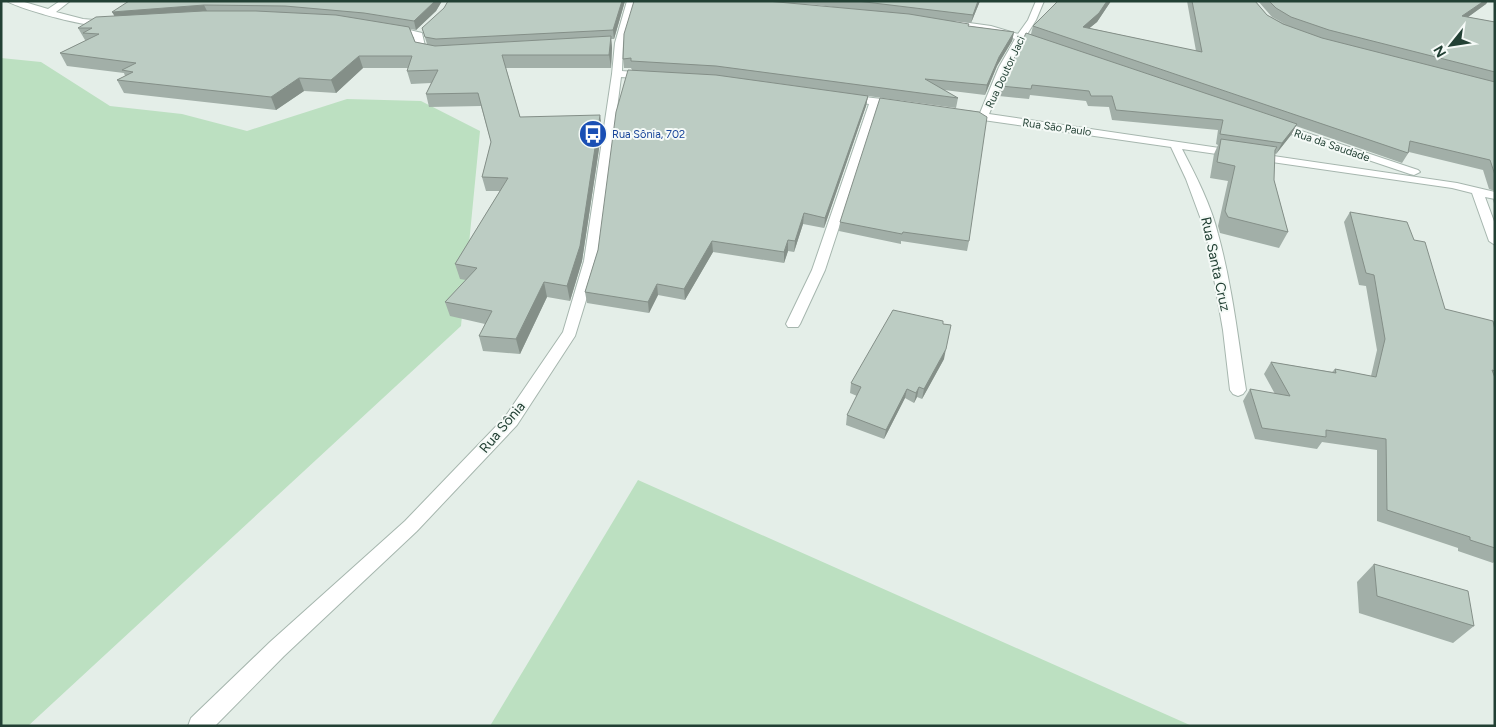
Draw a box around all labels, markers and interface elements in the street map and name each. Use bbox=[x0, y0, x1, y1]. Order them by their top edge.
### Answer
north arrow bbox=[1426, 20, 1476, 70]
street label: Rua Doutor Jaci bbox=[983, 34, 1028, 110]
text: N bbox=[1430, 42, 1450, 60]
street label: Rua São Paulo bbox=[1022, 116, 1092, 139]
bus stop icon: Rua Sônia, 702 bbox=[578, 119, 608, 149]
street label: Rua da Saudade bbox=[1292, 126, 1371, 165]
place label: Rua Sônia, 702 bbox=[612, 128, 685, 141]
street label: Rua Santa Cruz bbox=[1197, 215, 1234, 313]
street label: Rua Sônia bbox=[476, 398, 529, 457]

